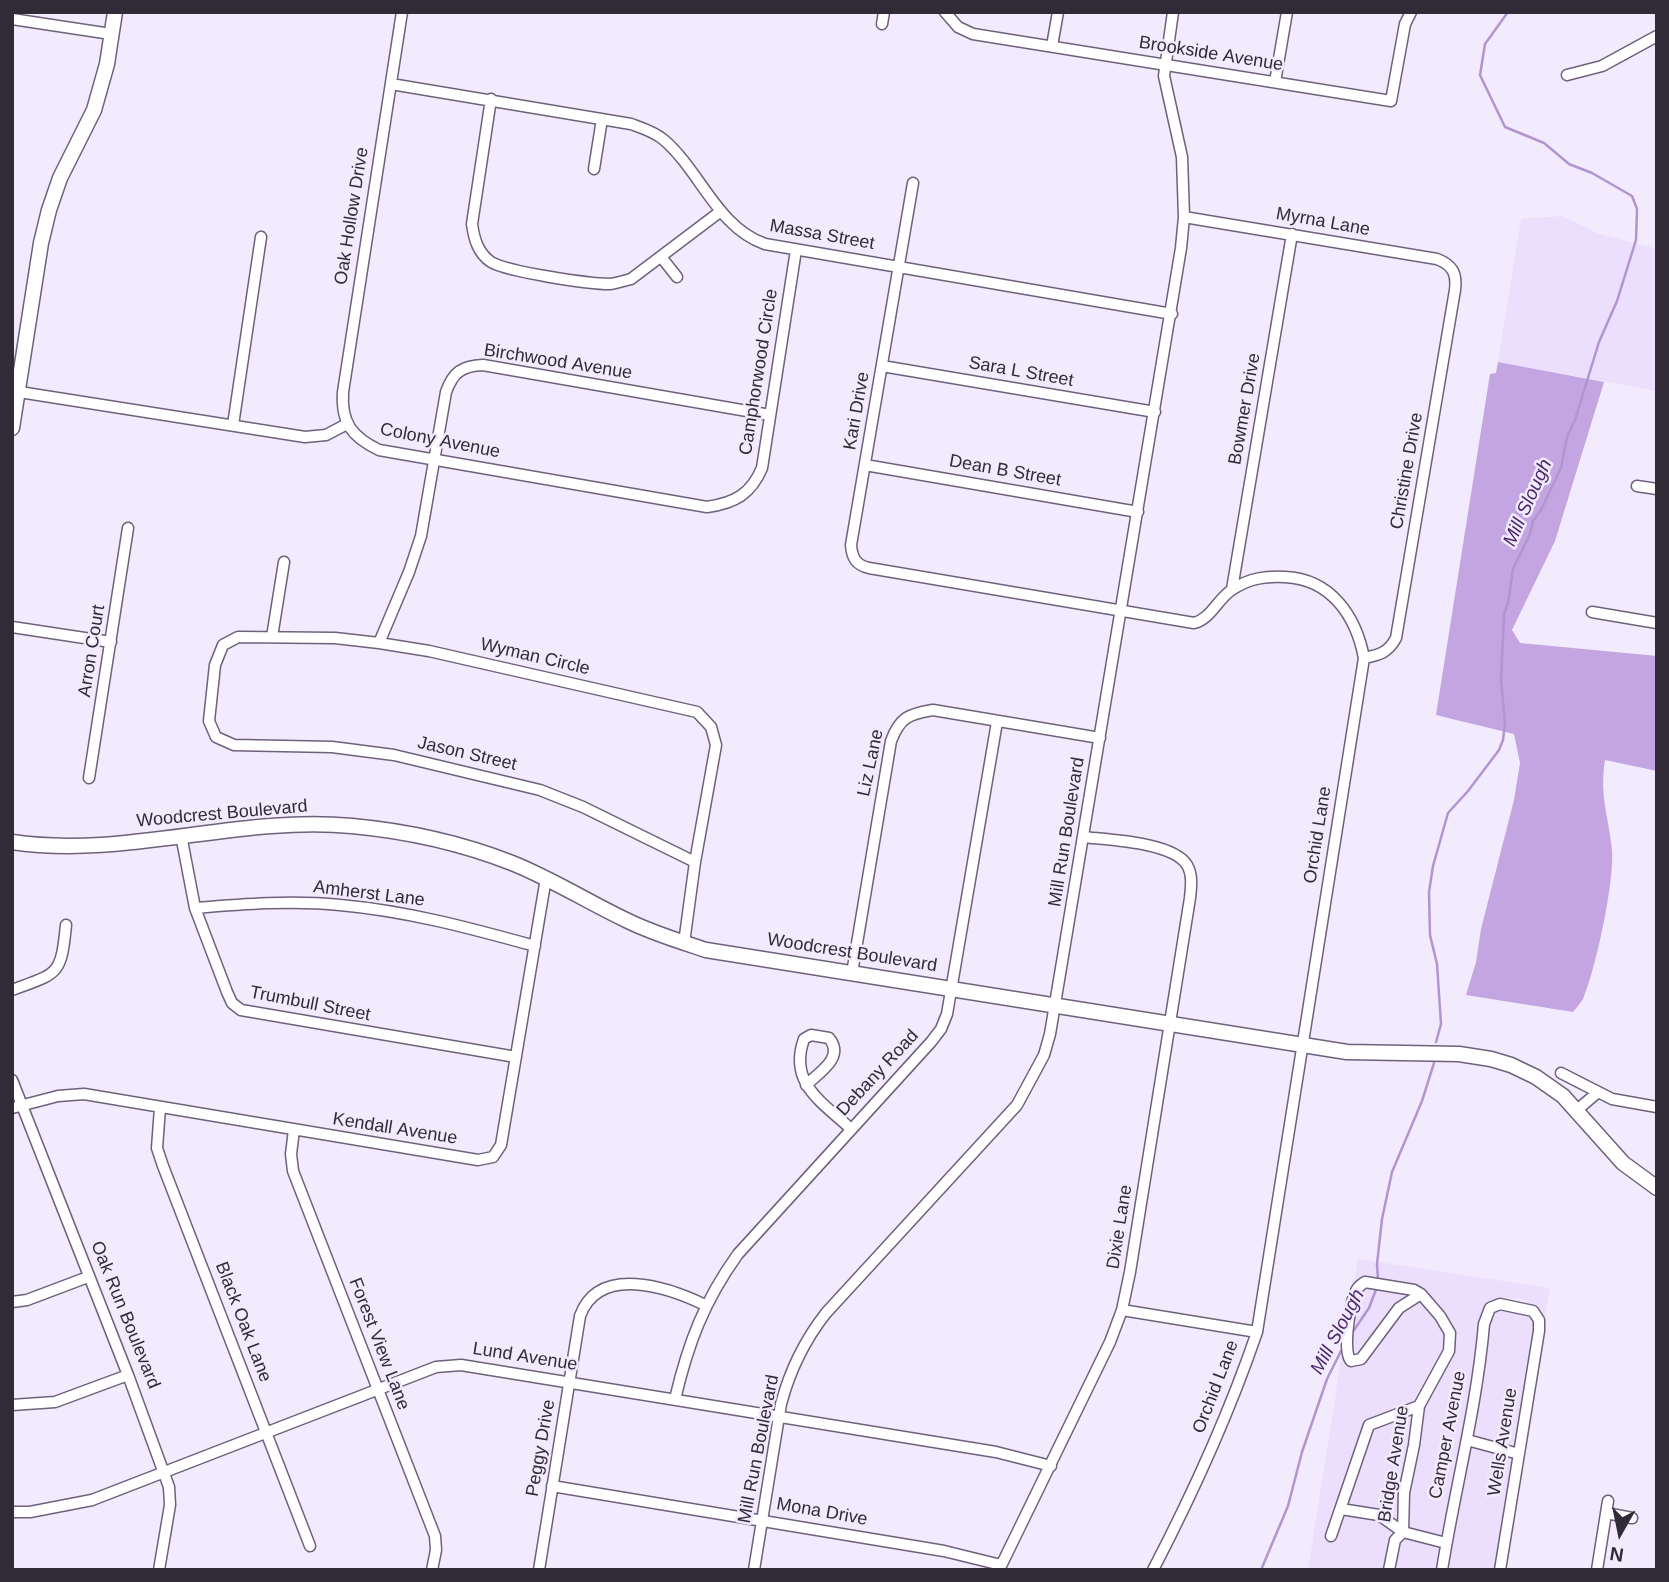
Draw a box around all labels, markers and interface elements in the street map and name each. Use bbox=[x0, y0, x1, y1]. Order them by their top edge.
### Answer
street label: Brookside Avenue bbox=[1137, 32, 1285, 76]
street label: Oak Hollow Drive bbox=[330, 146, 374, 286]
street label: Myrna Lane bbox=[1274, 203, 1372, 241]
street label: Massa Street bbox=[768, 215, 876, 255]
street label: Camphorwood Circle bbox=[735, 287, 783, 457]
street label: Birchwood Avenue bbox=[482, 340, 634, 384]
street label: Bowmer Drive bbox=[1225, 351, 1265, 467]
street label: Sara L Street bbox=[967, 352, 1075, 392]
street label: Kari Drive bbox=[840, 370, 874, 452]
street label: Christine Drive bbox=[1386, 411, 1428, 531]
street label: Colony Avenue bbox=[378, 419, 502, 463]
street label: Dean B Street bbox=[947, 451, 1063, 491]
water label: Mill Slough bbox=[1499, 456, 1557, 550]
street label: Arron Court bbox=[74, 603, 110, 699]
street label: Wyman Circle bbox=[478, 634, 592, 680]
street label: Liz Lane bbox=[853, 727, 889, 799]
street label: Jason Street bbox=[415, 732, 519, 776]
street label: Mill Run Boulevard bbox=[1045, 756, 1089, 908]
street label: Orchid Lane bbox=[1300, 785, 1336, 885]
street label: Woodcrest Boulevard bbox=[136, 796, 308, 832]
street label: Amherst Lane bbox=[312, 876, 426, 912]
street label: Woodcrest Boulevard bbox=[765, 929, 939, 977]
street label: Trumbull Street bbox=[248, 982, 372, 1026]
street label: Debany Road bbox=[833, 1025, 923, 1121]
street label: Kendall Avenue bbox=[331, 1108, 459, 1150]
street label: Dixie Lane bbox=[1103, 1183, 1137, 1271]
street label: Oak Run Boulevard bbox=[86, 1238, 164, 1392]
street label: Black Oak Lane bbox=[210, 1259, 276, 1385]
street label: Forest View Lane bbox=[344, 1275, 414, 1413]
water label: Mill Slough bbox=[1306, 1286, 1370, 1378]
street label: Orchid Lane bbox=[1188, 1337, 1244, 1437]
street label: Lund Avenue bbox=[471, 1338, 579, 1376]
street label: Camper Avenue bbox=[1425, 1369, 1471, 1501]
street label: Mill Run Boulevard bbox=[734, 1373, 784, 1525]
street label: Wells Avenue bbox=[1484, 1386, 1522, 1498]
street label: Peggy Drive bbox=[522, 1398, 560, 1498]
street label: Bridge Avenue bbox=[1374, 1404, 1414, 1524]
street label: Mona Drive bbox=[775, 1493, 869, 1531]
north arrow bbox=[1585, 1498, 1655, 1568]
text: N bbox=[1608, 1543, 1625, 1566]

